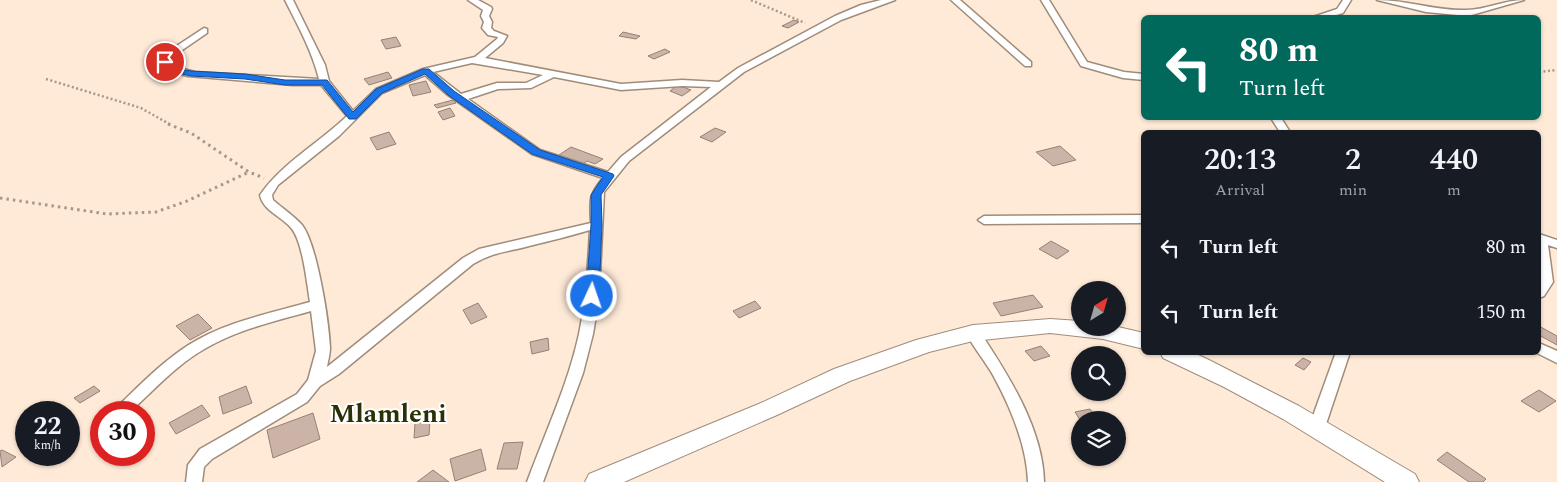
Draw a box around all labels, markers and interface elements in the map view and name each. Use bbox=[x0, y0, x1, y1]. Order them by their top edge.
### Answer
text: 80 m bbox=[1239, 24, 1319, 77]
icon: left bbox=[1156, 35, 1221, 100]
pin bbox=[144, 41, 186, 83]
icon: arrive bbox=[151, 48, 179, 76]
text: Turn left bbox=[1239, 72, 1325, 105]
text: 20:13 bbox=[1204, 137, 1276, 183]
text: 2 bbox=[1345, 137, 1361, 183]
text: 440 bbox=[1430, 137, 1478, 183]
text: Arrival bbox=[1215, 178, 1265, 202]
text: min bbox=[1339, 178, 1367, 202]
text: m bbox=[1447, 178, 1461, 202]
text: Turn left bbox=[1199, 233, 1278, 262]
text: 80 m bbox=[1486, 233, 1526, 262]
icon: left bbox=[1156, 234, 1184, 262]
position arrow bbox=[565, 269, 617, 321]
north arrow bbox=[1071, 281, 1126, 336]
map controls bbox=[1071, 281, 1126, 466]
text: Turn left bbox=[1199, 298, 1278, 327]
text: 150 m bbox=[1476, 298, 1526, 327]
icon: left bbox=[1156, 299, 1184, 327]
button: search bbox=[1071, 346, 1126, 401]
district label: Mlamleni bbox=[329, 394, 447, 434]
speed limit sign: 30 bbox=[90, 401, 155, 466]
text: 22 bbox=[33, 408, 62, 446]
button: layers bbox=[1071, 411, 1126, 466]
text: km/h bbox=[34, 436, 61, 455]

